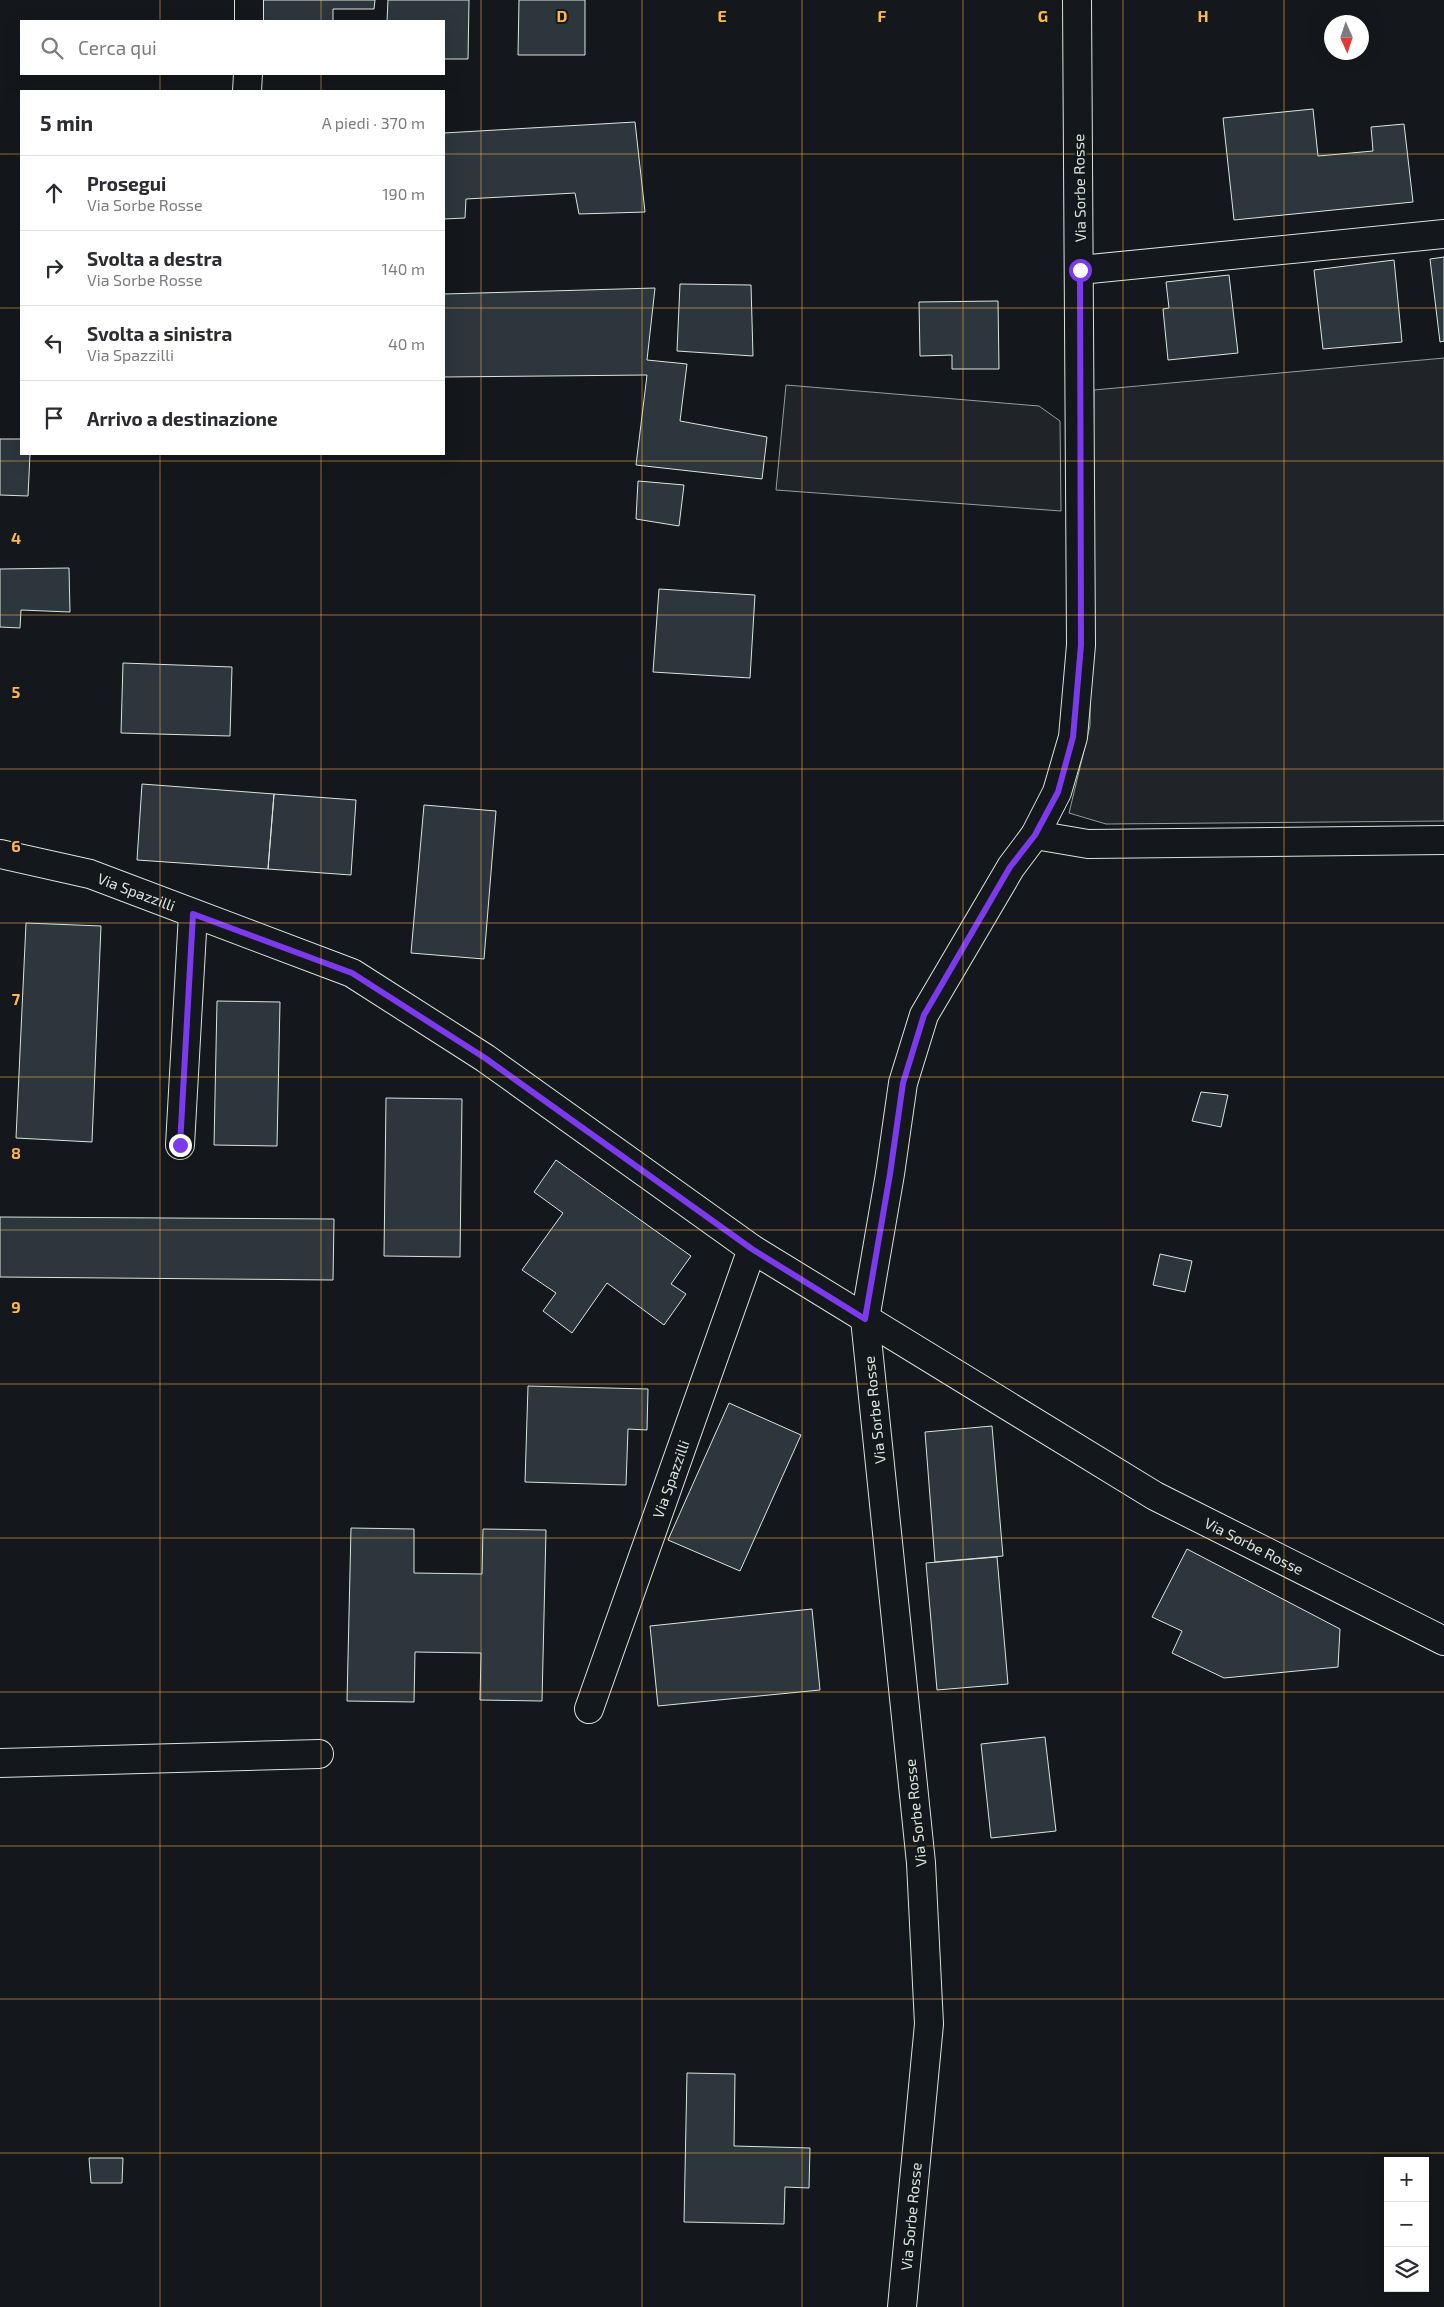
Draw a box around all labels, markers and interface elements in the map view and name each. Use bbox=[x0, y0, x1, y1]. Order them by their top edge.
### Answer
text: D bbox=[557, 6, 568, 25]
text: E bbox=[717, 6, 727, 25]
text: F bbox=[878, 6, 887, 25]
text: G bbox=[1038, 6, 1048, 25]
text: H bbox=[1197, 6, 1209, 25]
north arrow bbox=[1324, 15, 1369, 60]
search box bbox=[20, 20, 445, 75]
icon: search bbox=[38, 34, 66, 62]
text: Cerca qui bbox=[78, 36, 157, 59]
text: 5 min bbox=[40, 110, 93, 135]
text: A piedi · 370 m bbox=[322, 113, 425, 132]
street label: Via Sorbe Rosse bbox=[1069, 134, 1089, 242]
text: Prosegui bbox=[87, 172, 166, 195]
icon: ahead bbox=[40, 179, 68, 207]
text: 190 m bbox=[382, 184, 425, 203]
text: Via Sorbe Rosse bbox=[87, 195, 203, 214]
text: Svolta a destra bbox=[87, 247, 222, 270]
icon: right bbox=[40, 254, 68, 282]
text: 140 m bbox=[382, 259, 425, 278]
route start bbox=[1069, 259, 1092, 282]
text: Via Sorbe Rosse bbox=[87, 270, 203, 289]
text: Svolta a sinistra bbox=[87, 322, 232, 345]
icon: left bbox=[40, 329, 68, 357]
text: 40 m bbox=[388, 334, 425, 353]
text: Via Spazzilli bbox=[87, 345, 174, 364]
icon: arrive bbox=[40, 404, 68, 432]
text: Arrivo a destinazione bbox=[87, 407, 278, 430]
text: 4 bbox=[11, 528, 21, 547]
text: 5 bbox=[12, 682, 21, 701]
text: 6 bbox=[11, 836, 21, 855]
street label: Via Spazzilli bbox=[95, 869, 178, 914]
text: 7 bbox=[12, 989, 21, 1008]
route end bbox=[169, 1134, 192, 1157]
text: 8 bbox=[11, 1143, 21, 1162]
text: 9 bbox=[11, 1297, 21, 1316]
street label: Via Sorbe Rosse bbox=[859, 1355, 889, 1465]
street label: Via Spazzilli bbox=[648, 1438, 693, 1520]
street label: Via Sorbe Rosse bbox=[1202, 1513, 1307, 1578]
street label: Via Sorbe Rosse bbox=[900, 1758, 930, 1868]
map controls bbox=[1384, 2157, 1429, 2292]
button: + bbox=[1384, 2157, 1429, 2202]
street label: Via Sorbe Rosse bbox=[897, 2162, 925, 2271]
button: − bbox=[1384, 2202, 1429, 2247]
button: layers bbox=[1384, 2247, 1429, 2292]

